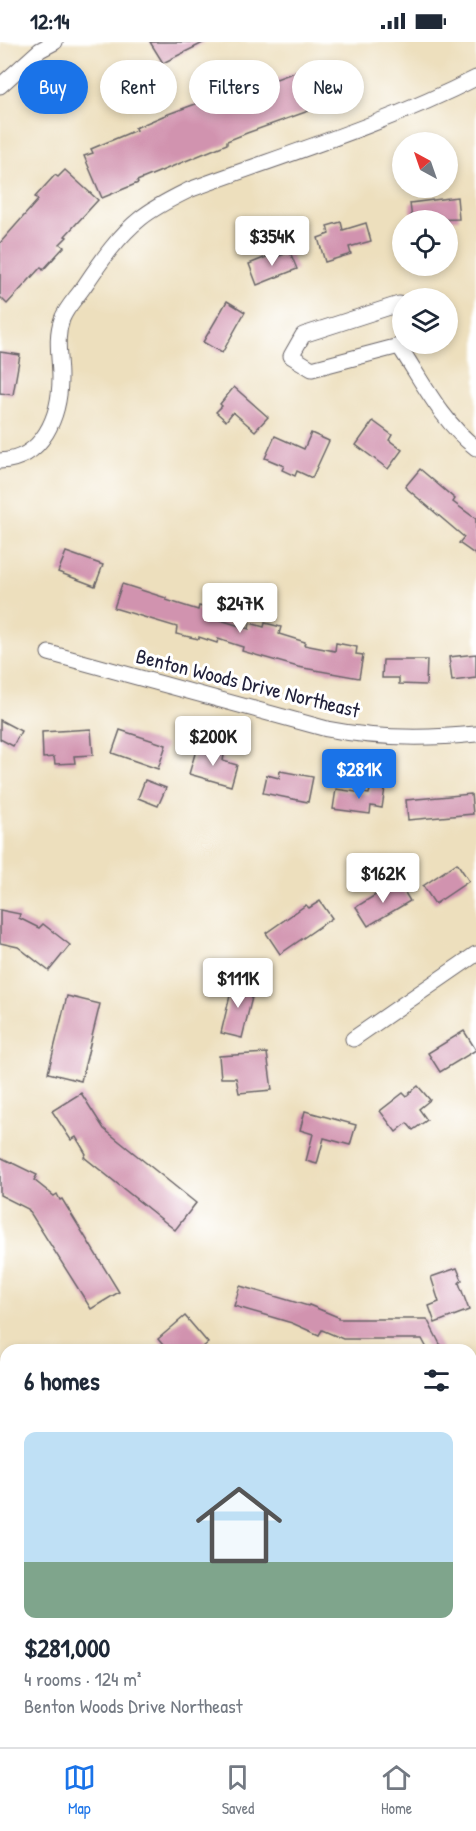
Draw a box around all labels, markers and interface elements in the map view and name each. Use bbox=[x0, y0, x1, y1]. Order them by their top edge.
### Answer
text: 12:14 bbox=[30, 6, 70, 36]
chip: Buy bbox=[18, 60, 88, 114]
chip: Rent bbox=[100, 60, 177, 114]
chip: Filters bbox=[189, 60, 280, 114]
chip: New bbox=[292, 60, 364, 114]
north arrow bbox=[392, 132, 458, 198]
map controls bbox=[392, 132, 458, 354]
button: locate bbox=[392, 210, 458, 276]
pin: $354K bbox=[230, 216, 314, 267]
text: $354K bbox=[249, 222, 295, 249]
button: layers bbox=[392, 288, 458, 354]
pin: $247K bbox=[198, 583, 282, 634]
text: $247K bbox=[216, 589, 264, 616]
street label: Benton Woods Drive Northeast bbox=[133, 641, 364, 725]
pin: $200K bbox=[171, 716, 255, 767]
text: $200K bbox=[189, 722, 237, 749]
pin: $281K bbox=[317, 749, 401, 800]
text: $281K bbox=[336, 755, 382, 782]
pin: $162K bbox=[341, 853, 425, 904]
text: $162K bbox=[360, 859, 406, 886]
pin: $111K bbox=[196, 958, 280, 1009]
text: $111K bbox=[217, 964, 259, 991]
text: 6 homes bbox=[24, 1363, 100, 1398]
icon: filters bbox=[420, 1364, 453, 1397]
icon: home bbox=[185, 1471, 293, 1579]
text: $281,000 bbox=[24, 1630, 110, 1665]
text: 4 rooms · 124 m² bbox=[24, 1665, 141, 1692]
text: Benton Woods Drive Northeast bbox=[24, 1692, 243, 1719]
tab: Map bbox=[63, 1761, 96, 1819]
tab: Saved bbox=[221, 1761, 254, 1819]
tab: Home bbox=[380, 1761, 413, 1819]

